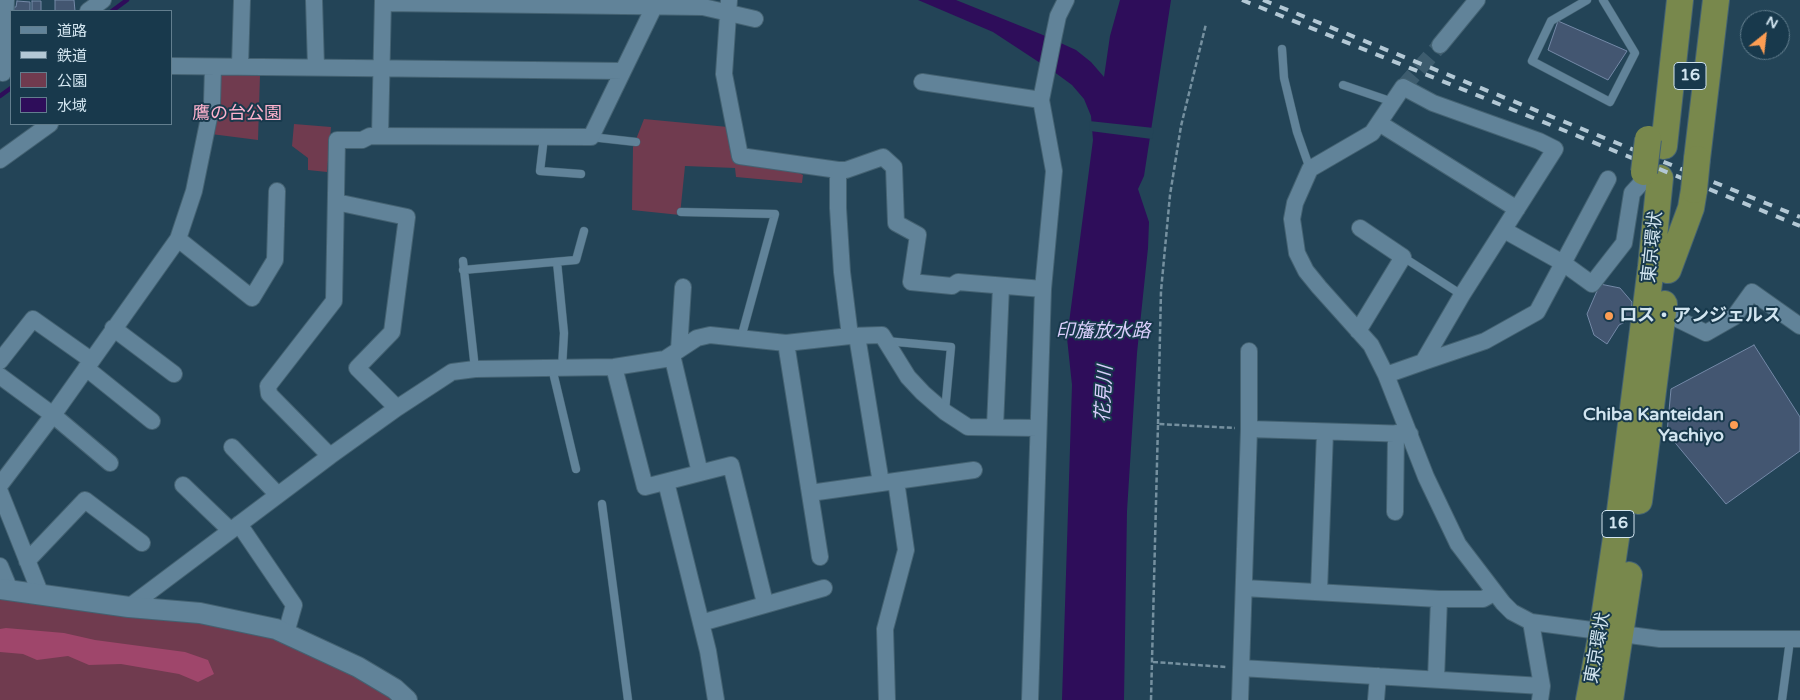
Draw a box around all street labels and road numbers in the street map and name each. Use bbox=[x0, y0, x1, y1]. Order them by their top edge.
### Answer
road number: 16 bbox=[1674, 62, 1706, 90]
street label: 東京環状 bbox=[1638, 210, 1668, 284]
road number: 16 bbox=[1602, 510, 1634, 538]
street label: 東京環状 bbox=[1581, 611, 1615, 685]

